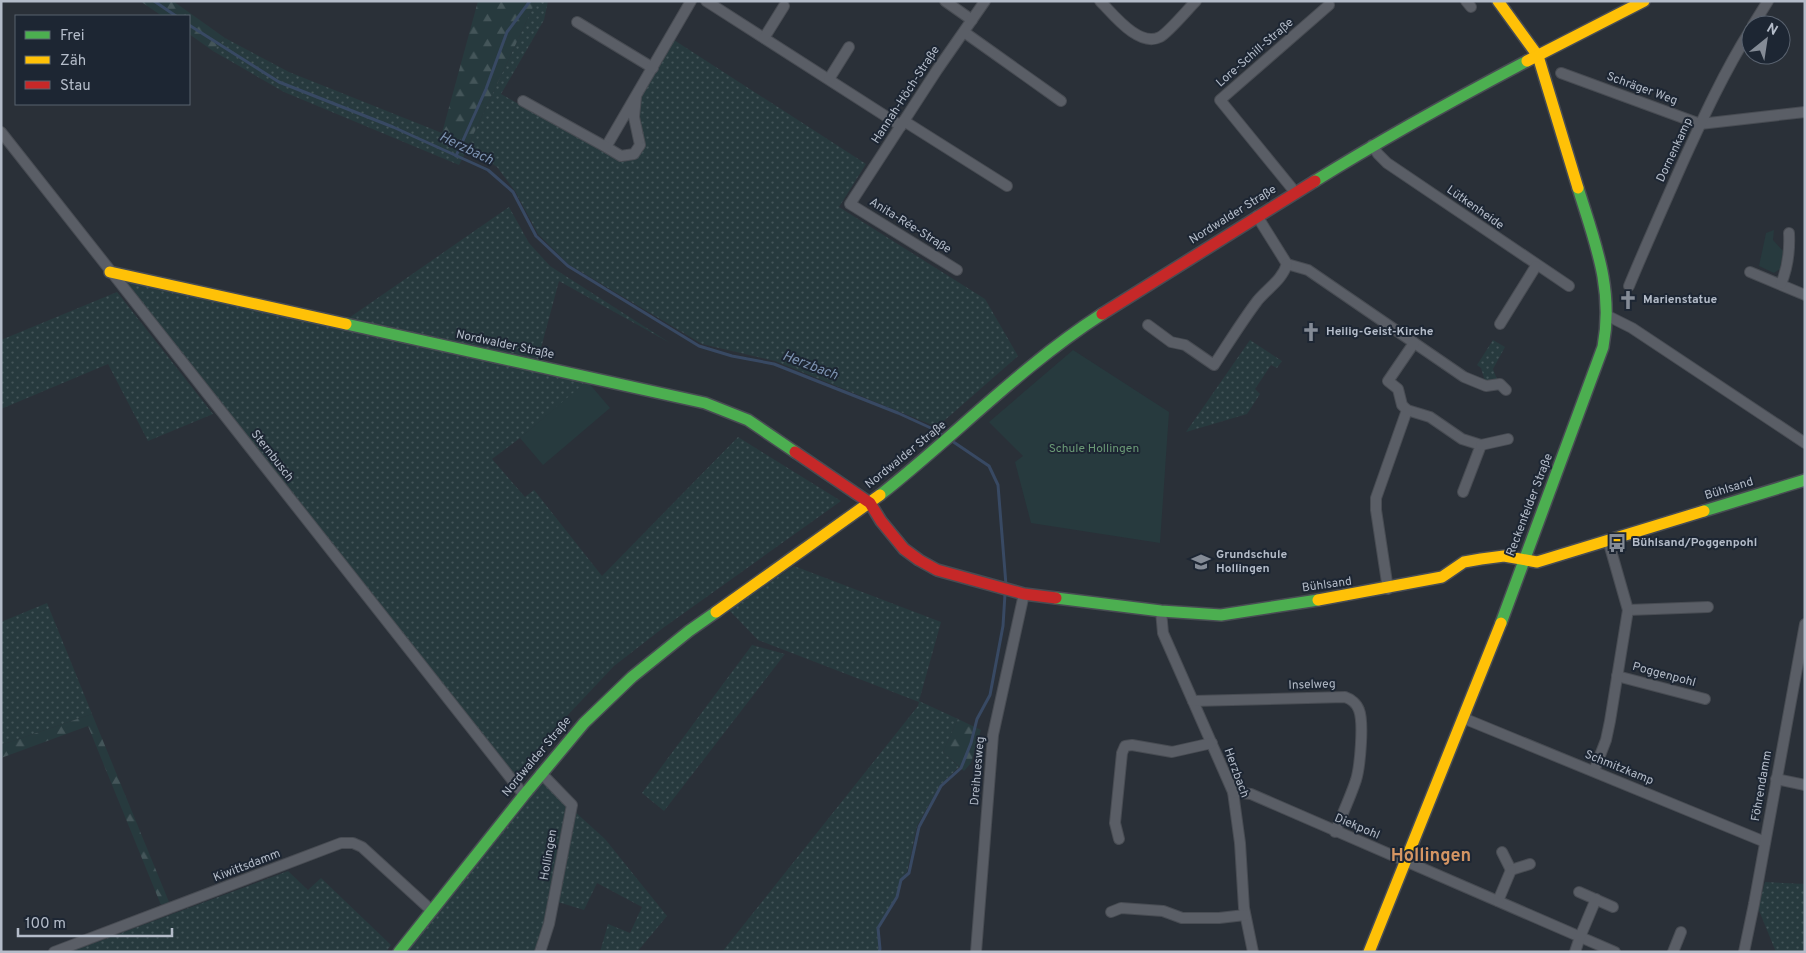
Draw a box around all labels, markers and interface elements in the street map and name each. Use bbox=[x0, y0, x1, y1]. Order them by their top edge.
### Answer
legend bbox=[15, 15, 190, 105]
street label: Lore-Schill-Straße bbox=[1213, 15, 1297, 91]
north arrow bbox=[1741, 15, 1791, 65]
text: N bbox=[1763, 20, 1780, 40]
text: Frei bbox=[60, 27, 85, 46]
street label: Hannah-Höch-Straße bbox=[868, 43, 944, 147]
text: Zäh bbox=[60, 52, 86, 71]
street label: Schräger Weg bbox=[1604, 69, 1680, 109]
text: Stau bbox=[60, 77, 91, 96]
street label: Dornenkamp bbox=[1653, 115, 1697, 185]
water label: Herzbach bbox=[436, 129, 496, 170]
street label: Nordwalder Straße bbox=[1186, 182, 1280, 248]
street label: Lütkenheide bbox=[1443, 182, 1507, 234]
street label: Anita-Rée-Straße bbox=[866, 194, 954, 258]
church icon: Marienstatue bbox=[1617, 289, 1639, 311]
place label: Marienstatue bbox=[1643, 292, 1717, 308]
church icon: Heilig-Geist-Kirche bbox=[1300, 321, 1322, 343]
place label: Heilig-Geist-Kirche bbox=[1326, 324, 1434, 340]
street label: Nordwalder Straße bbox=[454, 327, 556, 363]
water label: Herzbach bbox=[780, 348, 840, 384]
street label: Nordwalder Straße bbox=[862, 417, 950, 493]
street label: Sternbusch bbox=[247, 427, 297, 485]
park label: Schule Hollingen bbox=[1049, 441, 1139, 457]
street label: Reckenfelder Straße bbox=[1503, 451, 1557, 559]
street label: Bühlsand bbox=[1703, 474, 1755, 504]
bus stop icon: Bühlsand/Poggenpohl bbox=[1606, 532, 1628, 554]
place label: Bühlsand/Poggenpohl bbox=[1632, 535, 1757, 551]
place label: Grundschule Hollingen bbox=[1216, 547, 1287, 577]
school or university icon: Grundschule Hollingen bbox=[1190, 551, 1212, 573]
street label: Bühlsand bbox=[1301, 574, 1353, 596]
street label: Poggenpohl bbox=[1631, 659, 1697, 691]
street label: Inselweg bbox=[1288, 676, 1336, 694]
street label: Nordwalder Straße bbox=[499, 714, 575, 800]
street label: Dreihuesweg bbox=[967, 736, 989, 806]
street label: Herzbach bbox=[1220, 746, 1252, 800]
street label: Schmitzkamp bbox=[1582, 747, 1656, 789]
street label: Föhrendamm bbox=[1748, 749, 1776, 823]
street label: Diekpohl bbox=[1332, 810, 1382, 844]
street label: Hollingen bbox=[537, 828, 561, 882]
district label: Hollingen bbox=[1391, 845, 1471, 868]
street label: Kiwittsdamm bbox=[211, 846, 283, 886]
scale bar bbox=[18, 906, 171, 938]
text: 100 m bbox=[25, 915, 66, 934]

